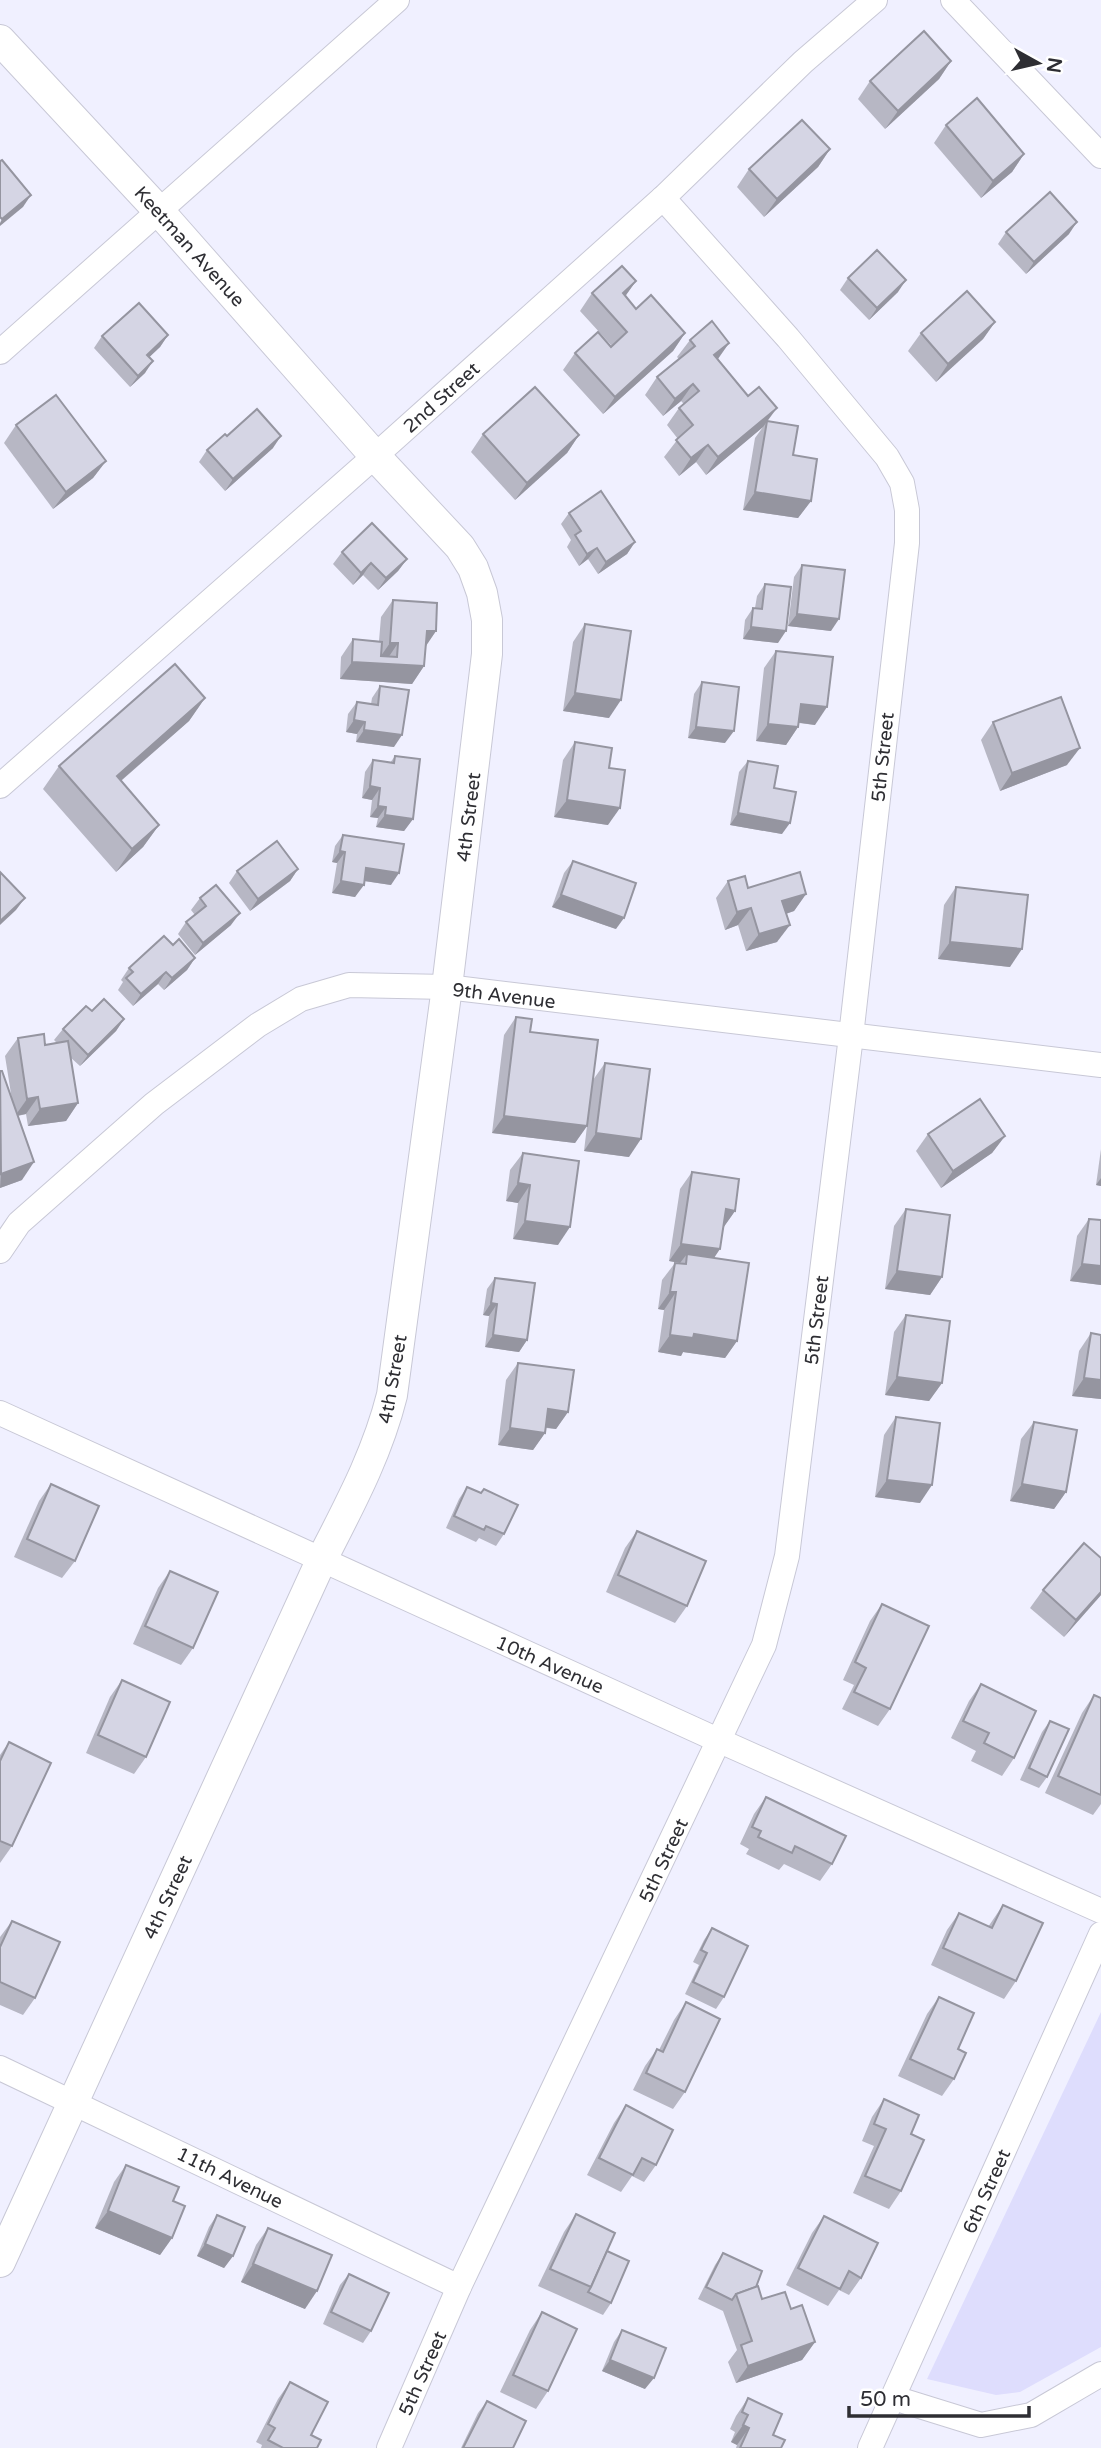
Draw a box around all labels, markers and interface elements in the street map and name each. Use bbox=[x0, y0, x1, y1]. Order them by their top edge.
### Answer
north arrow bbox=[1003, 28, 1073, 98]
text: N bbox=[1042, 56, 1066, 74]
street label: Keetman Avenue bbox=[130, 182, 249, 311]
street label: 2nd Street bbox=[399, 358, 484, 438]
street label: 5th Street bbox=[867, 711, 899, 803]
street label: 4th Street bbox=[453, 771, 485, 863]
street label: 9th Avenue bbox=[451, 979, 557, 1013]
street label: 5th Street bbox=[801, 1274, 833, 1366]
street label: 4th Street bbox=[374, 1333, 412, 1425]
street label: 10th Avenue bbox=[492, 1631, 607, 1698]
street label: 5th Street bbox=[635, 1815, 693, 1906]
street label: 4th Street bbox=[139, 1852, 197, 1943]
street label: 11th Avenue bbox=[173, 2143, 286, 2213]
street label: 6th Street bbox=[959, 2146, 1015, 2237]
street label: 5th Street bbox=[395, 2328, 451, 2419]
scale bar bbox=[849, 2374, 1029, 2418]
text: 50 m bbox=[860, 2387, 911, 2412]

